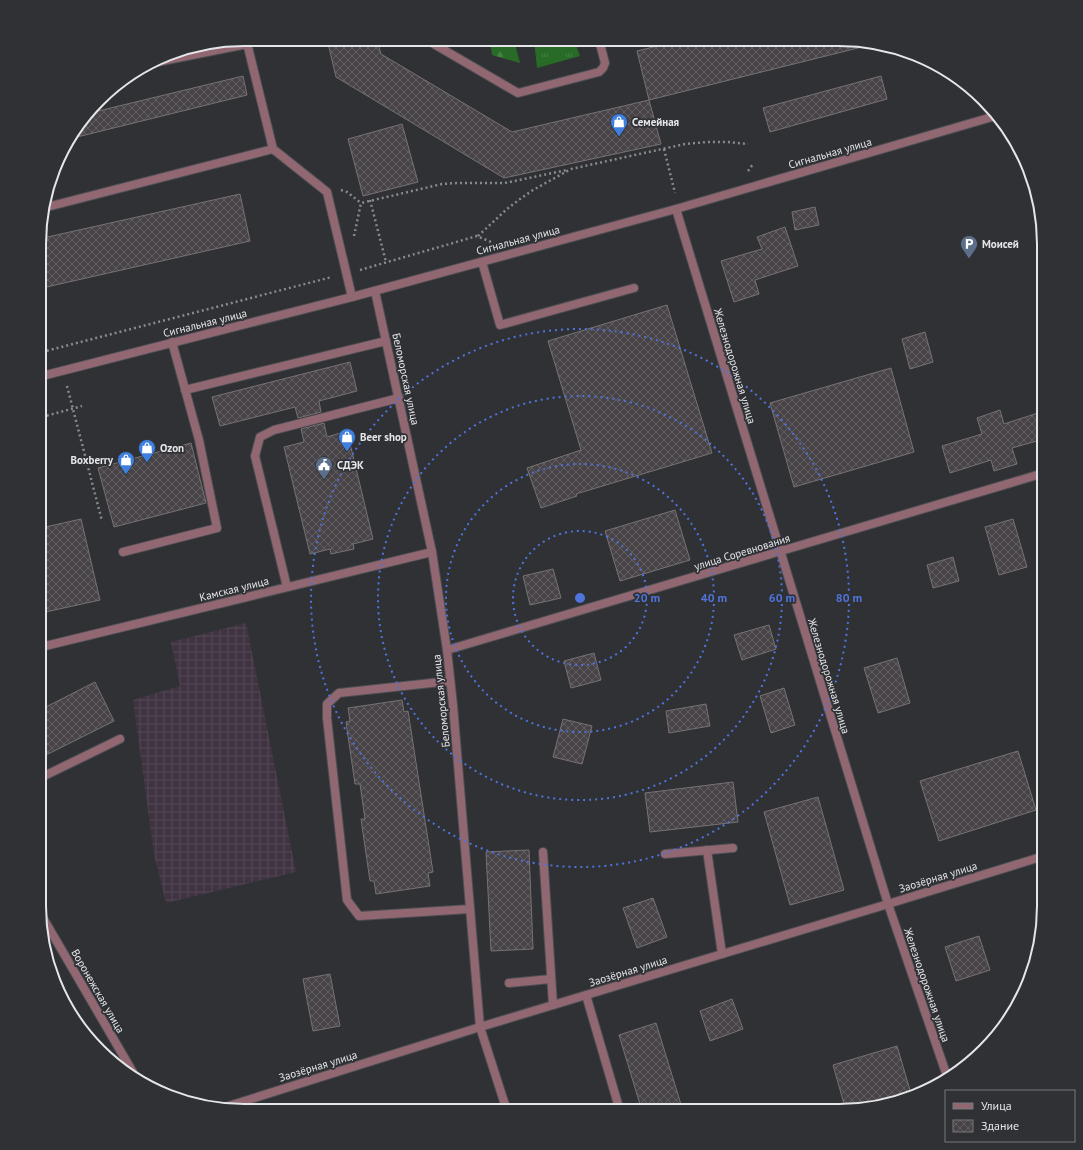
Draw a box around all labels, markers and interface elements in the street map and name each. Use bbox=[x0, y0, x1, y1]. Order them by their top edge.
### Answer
shop icon: Семейная bbox=[609, 112, 629, 137]
place label: Семейная bbox=[632, 115, 679, 129]
street label: Сигнальная улица bbox=[787, 134, 873, 172]
street label: Сигнальная улица bbox=[475, 222, 561, 258]
parking icon: Моисей bbox=[959, 234, 979, 259]
place label: Моисей bbox=[982, 237, 1019, 251]
street label: Сигнальная улица bbox=[162, 306, 248, 340]
street label: Железнодорожная улица bbox=[710, 306, 759, 425]
street label: Беломорская улица bbox=[389, 332, 423, 426]
shop icon: Beer shop bbox=[337, 427, 357, 452]
place label: Beer shop bbox=[360, 430, 407, 444]
shop icon: Ozon bbox=[137, 438, 157, 463]
place label: Ozon bbox=[160, 441, 184, 455]
shop icon: Boxberry bbox=[116, 450, 136, 475]
place label: Boxberry bbox=[71, 453, 114, 467]
public building icon: СДЭК bbox=[314, 455, 334, 480]
place label: СДЭК bbox=[337, 458, 364, 472]
street label: улица Соревнования bbox=[692, 531, 792, 573]
street label: Камская улица bbox=[198, 574, 270, 604]
text: 20 m bbox=[634, 590, 660, 605]
text: 40 m bbox=[701, 590, 727, 605]
text: 60 m bbox=[769, 590, 795, 605]
text: 80 m bbox=[836, 590, 862, 605]
centre of rings bbox=[573, 591, 587, 605]
street label: Железнодорожная улица bbox=[804, 616, 853, 735]
street label: Беломорская улица bbox=[429, 654, 453, 748]
street label: Заозёрная улица bbox=[897, 858, 979, 896]
street label: Железнодорожная улица bbox=[901, 925, 953, 1044]
street label: Воронежская улица bbox=[68, 947, 128, 1035]
street label: Заозёрная улица bbox=[587, 952, 669, 990]
street label: Заозёрная улица bbox=[277, 1047, 359, 1085]
legend bbox=[945, 1090, 1075, 1142]
text: Улица bbox=[981, 1098, 1012, 1113]
text: Здание bbox=[981, 1118, 1019, 1133]

